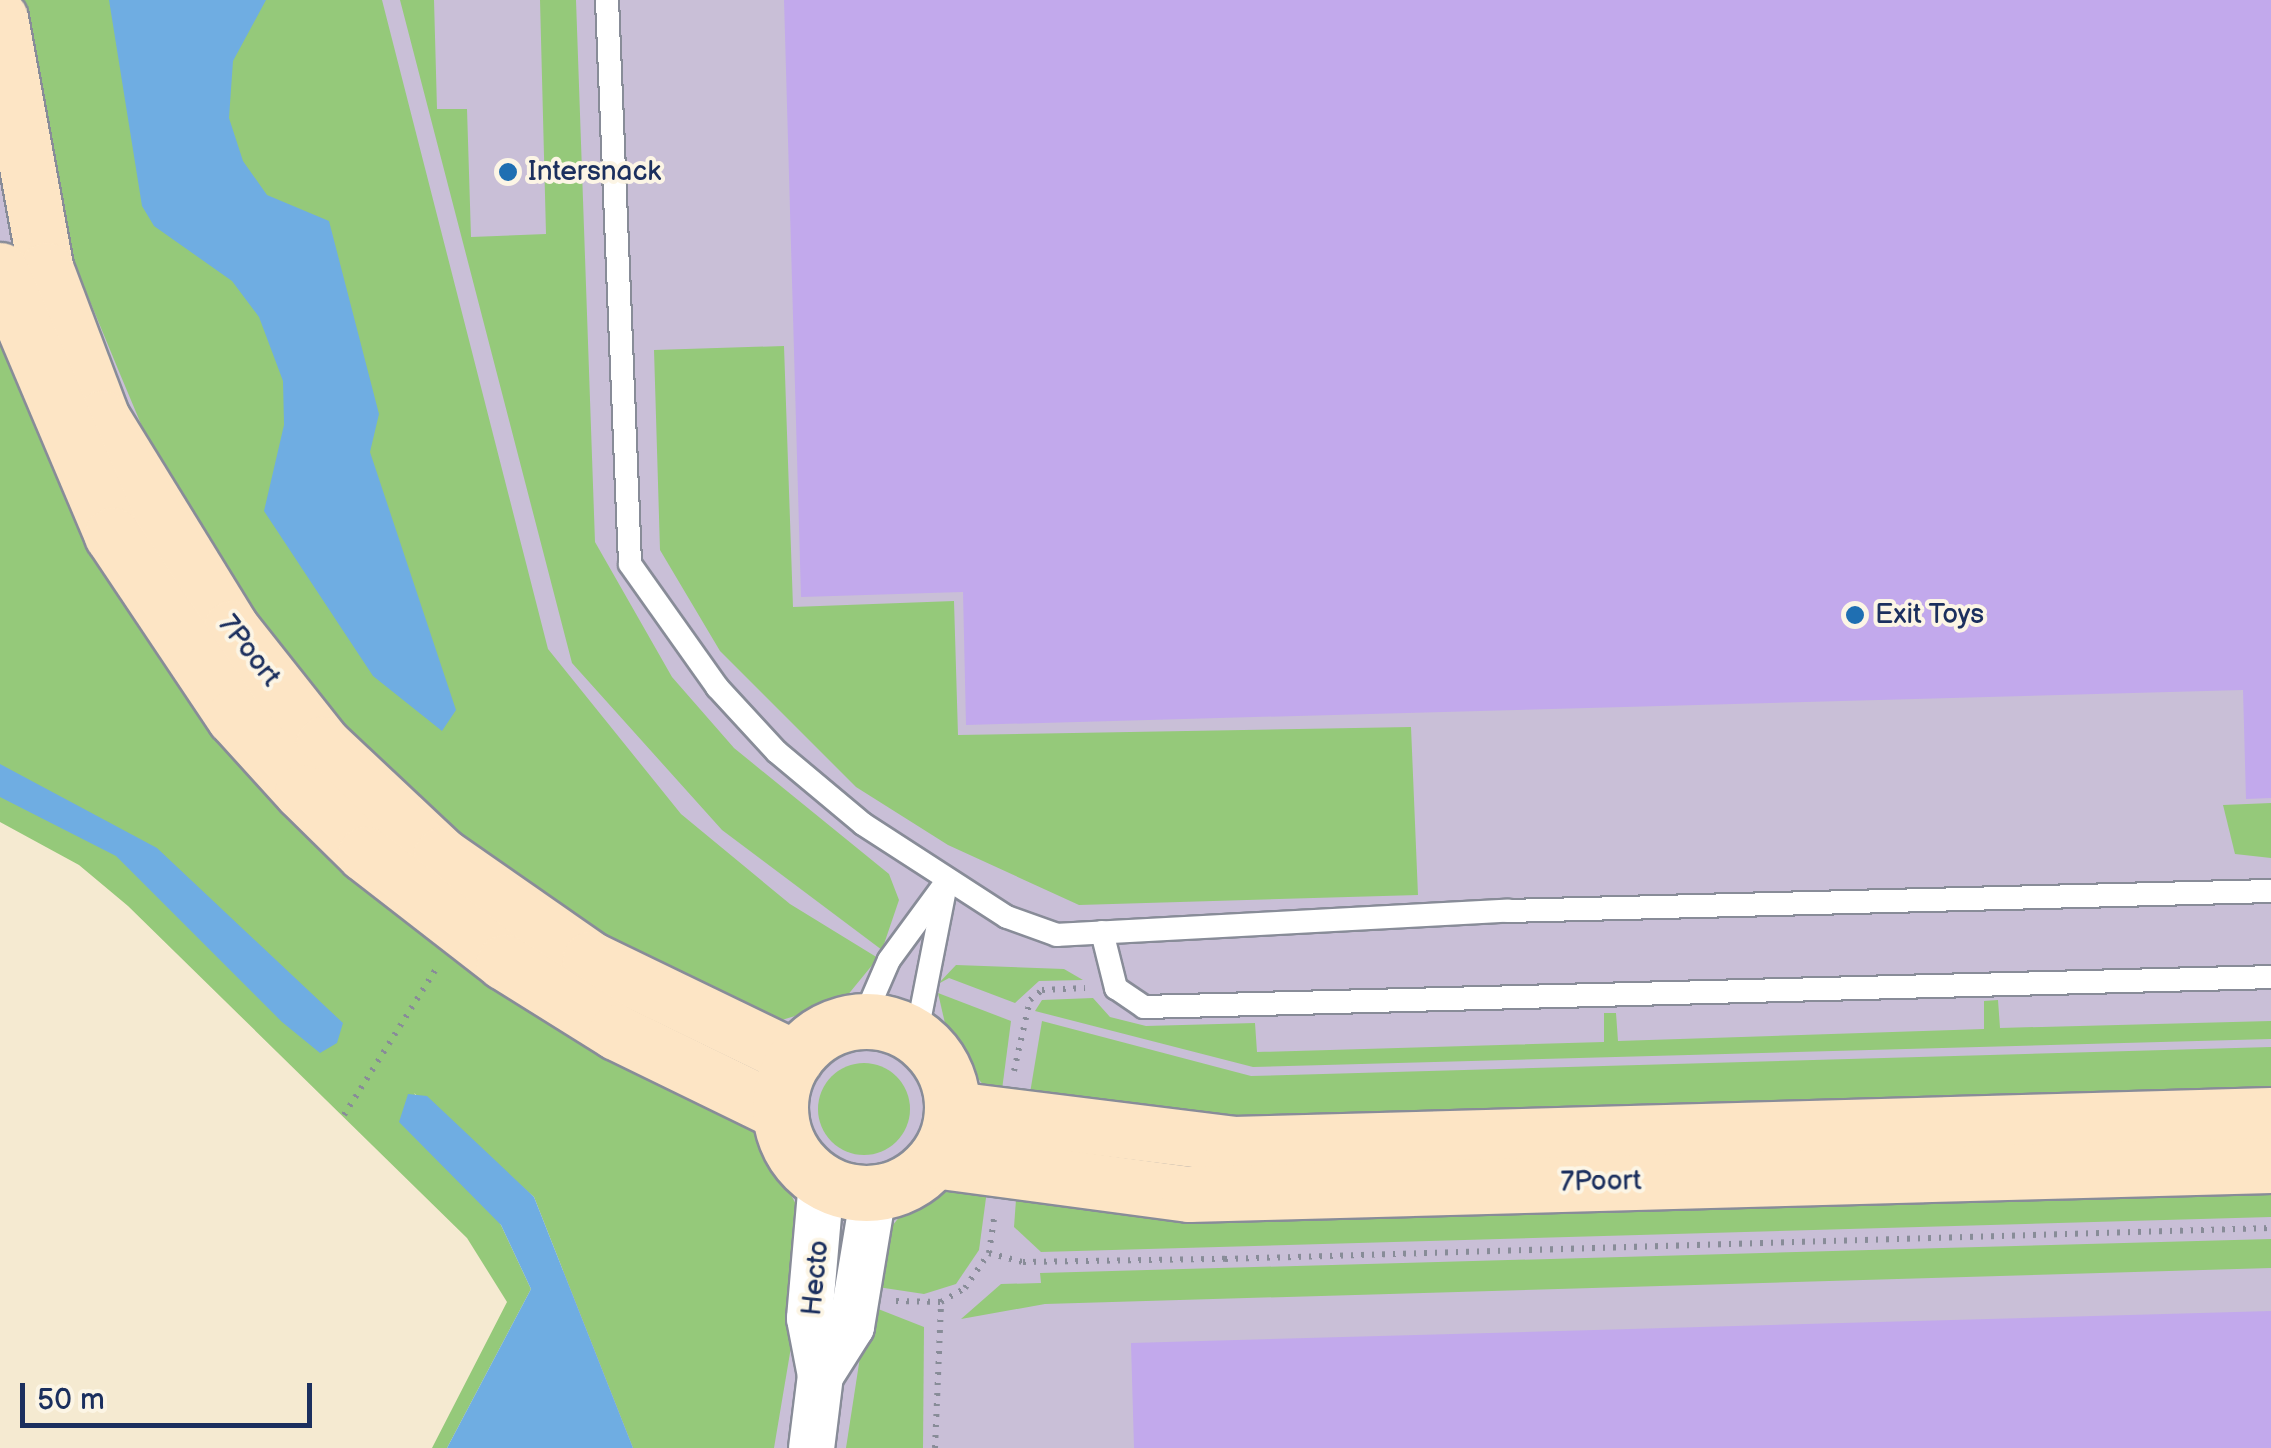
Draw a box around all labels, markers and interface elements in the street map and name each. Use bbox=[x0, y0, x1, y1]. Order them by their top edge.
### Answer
place label: Intersnack bbox=[528, 155, 661, 189]
marker: Intersnack bbox=[497, 161, 519, 183]
place label: Exit Toys bbox=[1875, 598, 1985, 632]
marker: Exit Toys bbox=[1844, 604, 1866, 626]
street label: 7Poort bbox=[211, 609, 287, 693]
street label: 7Poort bbox=[1560, 1164, 1642, 1200]
street label: Hecto bbox=[795, 1239, 837, 1317]
scale bar bbox=[25, 1363, 318, 1425]
text: 50 m bbox=[37, 1382, 105, 1418]

